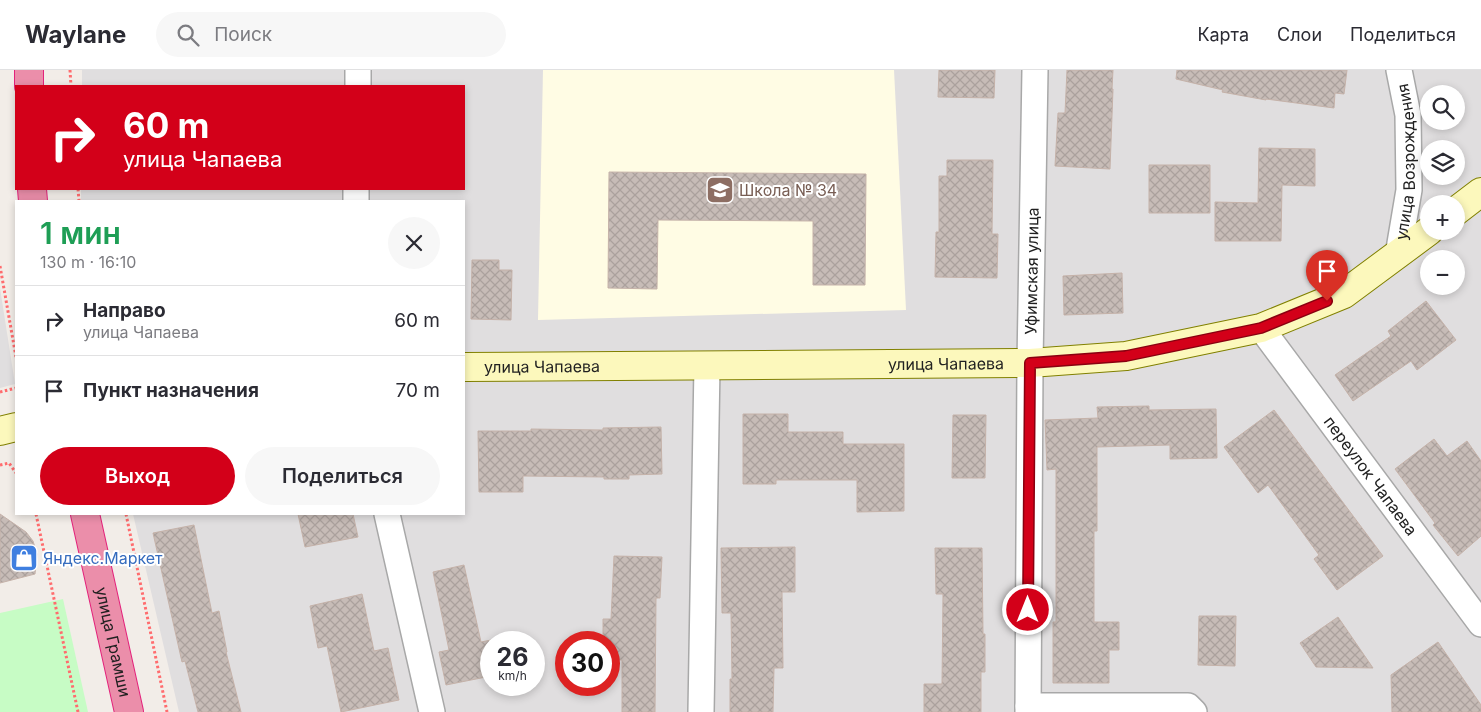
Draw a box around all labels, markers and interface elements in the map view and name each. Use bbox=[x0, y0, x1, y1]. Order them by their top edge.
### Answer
search box bbox=[156, 12, 506, 57]
text: Waylane bbox=[25, 20, 126, 49]
icon: search bbox=[174, 21, 202, 49]
text: Поиск bbox=[214, 23, 272, 46]
text: Карта bbox=[1197, 24, 1249, 45]
text: Слои bbox=[1277, 24, 1322, 45]
text: Поделиться bbox=[1350, 24, 1456, 45]
street label: улица Возрождения bbox=[1391, 82, 1419, 241]
map controls bbox=[1420, 85, 1465, 295]
button: search bbox=[1420, 85, 1465, 130]
text: 60 m bbox=[123, 104, 210, 146]
icon: right bbox=[40, 105, 105, 170]
button: layers bbox=[1420, 140, 1465, 185]
text: улица Чапаева bbox=[123, 146, 282, 172]
school or university icon: Школа № 34 bbox=[705, 175, 735, 205]
place label: Школа № 34 bbox=[739, 180, 837, 200]
button: + bbox=[1420, 195, 1465, 240]
street label: Уфимская улица bbox=[1020, 207, 1043, 335]
text: 1 мин bbox=[40, 215, 121, 251]
button: close bbox=[388, 217, 440, 269]
pin bbox=[1306, 250, 1348, 301]
button: − bbox=[1420, 250, 1465, 295]
text: 130 m · 16:10 bbox=[40, 252, 136, 272]
icon: arrive bbox=[1313, 257, 1341, 285]
text: Направо bbox=[83, 299, 166, 322]
icon: right bbox=[40, 307, 68, 335]
text: 60 m bbox=[394, 309, 440, 332]
text: улица Чапаева bbox=[83, 322, 199, 342]
street label: улица Чапаева bbox=[888, 353, 1004, 374]
street label: улица Чапаева bbox=[484, 356, 600, 377]
icon: arrive bbox=[40, 377, 68, 405]
text: Пункт назначения bbox=[83, 379, 259, 402]
text: 70 m bbox=[396, 379, 440, 402]
street label: переулок Чапаева bbox=[1320, 412, 1422, 539]
button: Выход bbox=[40, 447, 235, 505]
button: Поделиться bbox=[245, 447, 440, 505]
shop icon: Яндекс.Маркет bbox=[9, 543, 39, 573]
place label: Яндекс.Маркет bbox=[43, 548, 163, 568]
position arrow bbox=[1001, 583, 1053, 635]
street label: улица Грамши bbox=[91, 585, 135, 699]
speed limit sign: 30 bbox=[555, 631, 620, 696]
text: 26 bbox=[497, 642, 528, 672]
text: km/h bbox=[498, 668, 527, 683]

